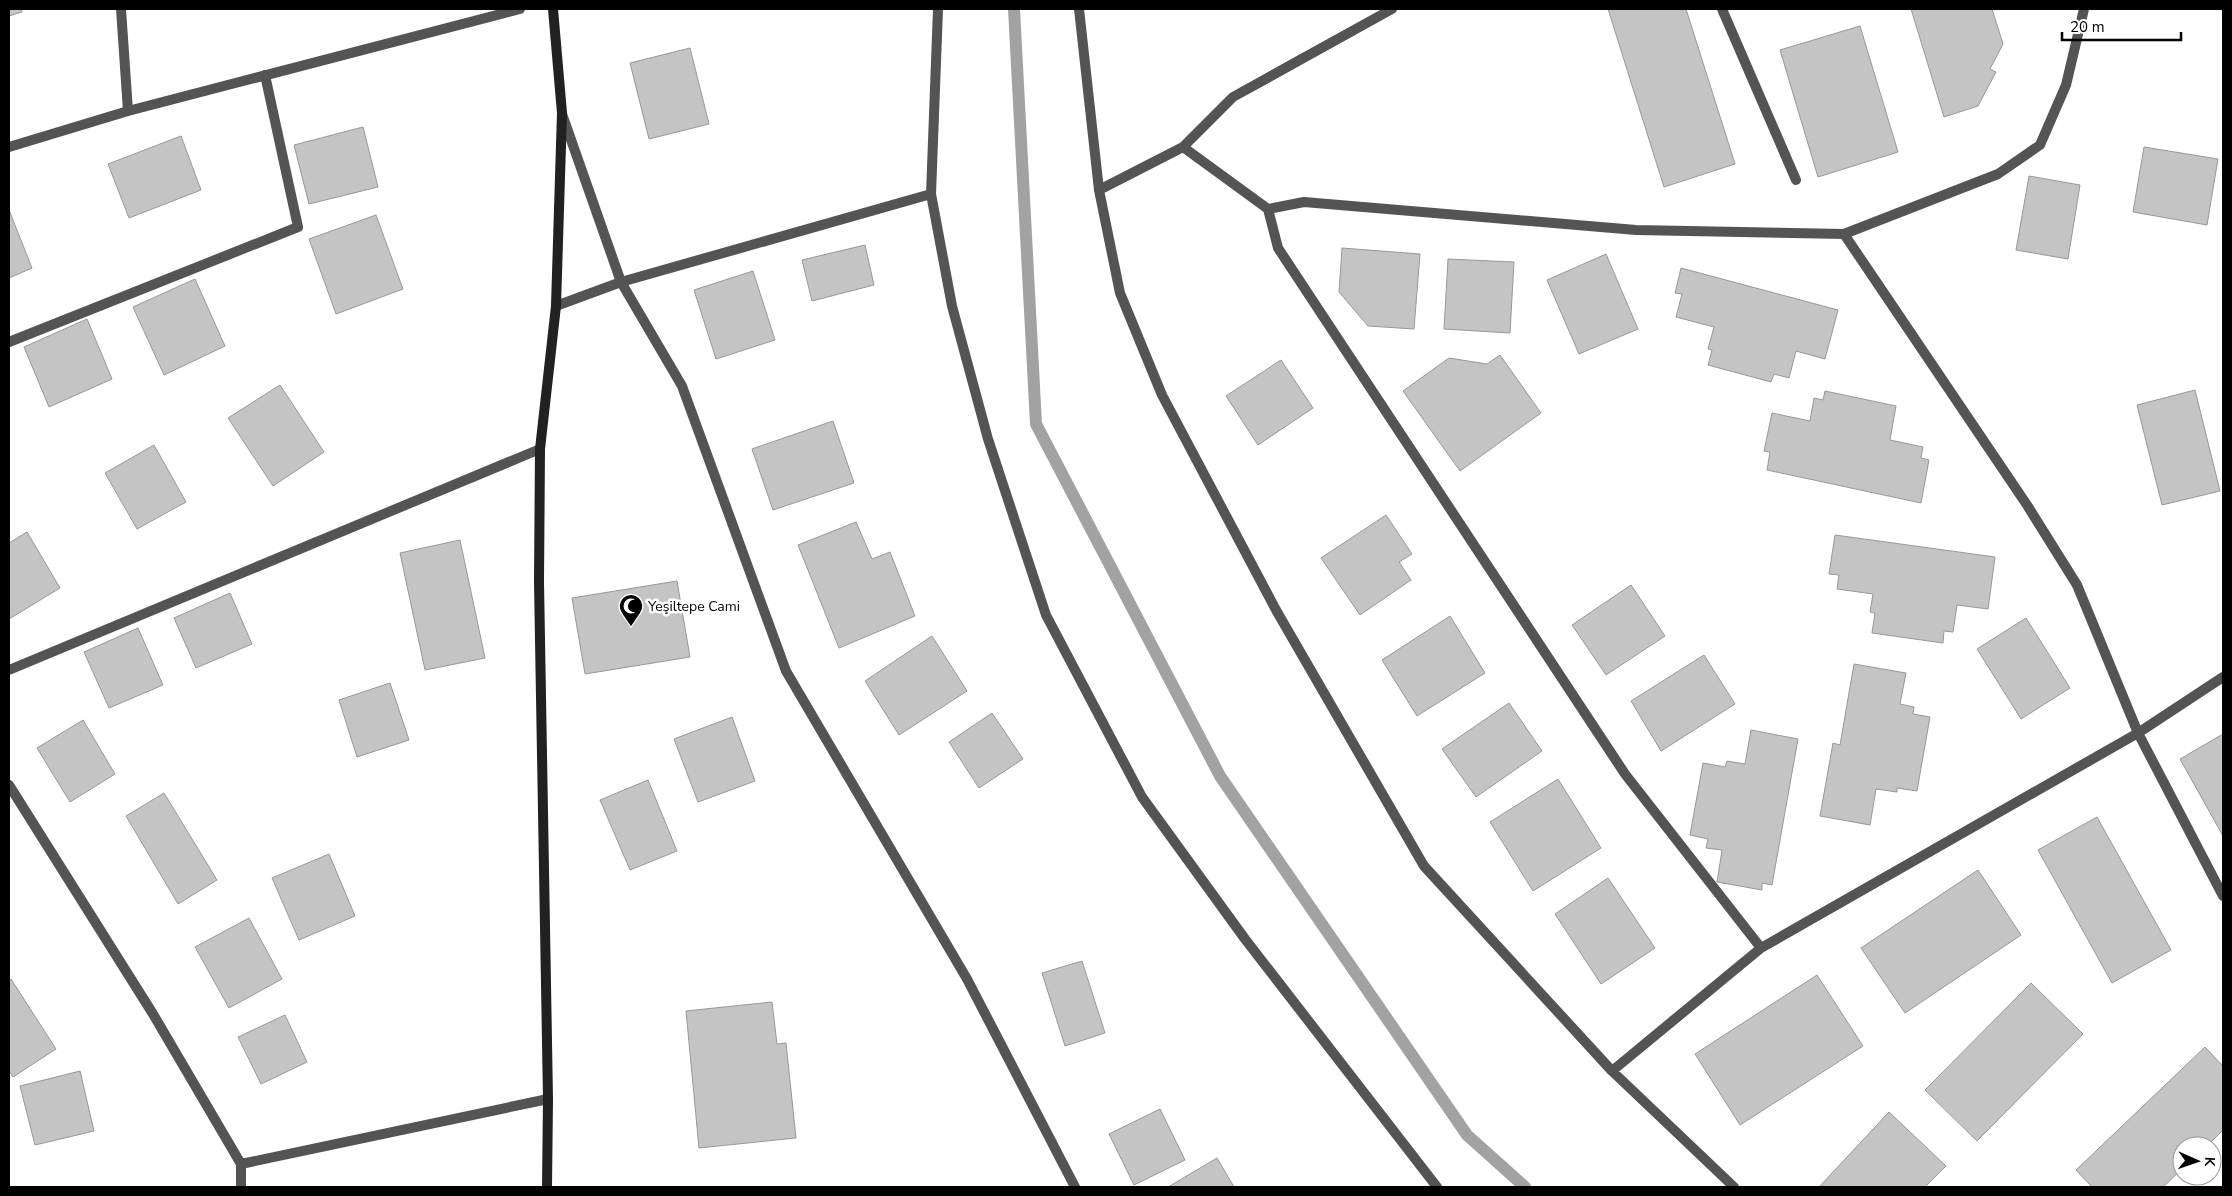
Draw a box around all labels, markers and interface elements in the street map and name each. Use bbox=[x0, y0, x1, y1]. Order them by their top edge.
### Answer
scale bar bbox=[2062, 10, 2181, 42]
text: 20 m bbox=[2070, 17, 2105, 37]
mosque icon: Yeşiltepe Cami bbox=[618, 593, 644, 627]
place label: Yeşiltepe Cami bbox=[647, 597, 740, 616]
north arrow bbox=[2172, 1136, 2222, 1186]
text: K bbox=[2200, 1156, 2219, 1167]

